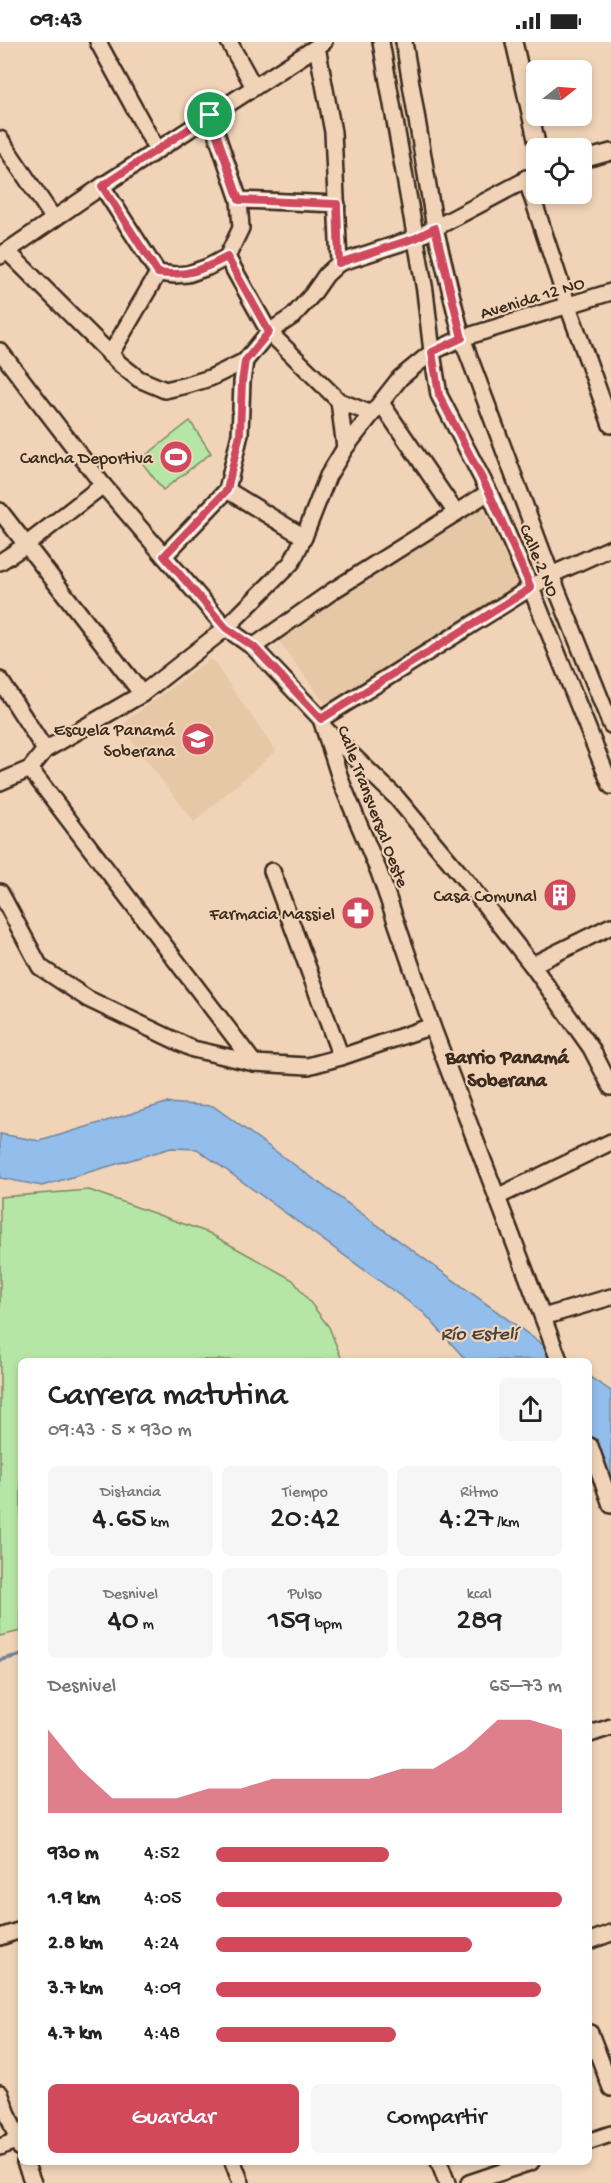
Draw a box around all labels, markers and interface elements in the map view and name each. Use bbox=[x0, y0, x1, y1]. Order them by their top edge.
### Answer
text: 09:43 bbox=[30, 8, 82, 34]
north arrow bbox=[526, 60, 592, 126]
map controls bbox=[526, 60, 592, 204]
pin bbox=[184, 89, 235, 140]
icon: arrive bbox=[193, 98, 226, 131]
button: locate bbox=[526, 138, 592, 204]
street label: Avenida 12 NO bbox=[478, 274, 588, 325]
sports icon: Cancha Deportiva bbox=[158, 439, 194, 475]
place label: Cancha Deportiva bbox=[20, 449, 154, 470]
street label: Calle 2 NO bbox=[513, 521, 562, 601]
place label: Escuela Panamá Soberana bbox=[54, 721, 176, 763]
school or university icon: Escuela Panamá Soberana bbox=[180, 721, 216, 757]
street label: Calle Transversal Oeste bbox=[331, 723, 412, 891]
building icon: Casa Comunal bbox=[542, 877, 578, 913]
place label: Casa Comunal bbox=[434, 887, 537, 908]
pharmacy icon: Farmacia Massiel bbox=[340, 895, 376, 931]
place label: Farmacia Massiel bbox=[208, 905, 335, 926]
district label: Barrio Panamá Soberana bbox=[445, 1048, 569, 1094]
water label: Río Estelí bbox=[441, 1324, 521, 1347]
text: Carrera matutina bbox=[48, 1378, 288, 1416]
button: share bbox=[499, 1378, 562, 1441]
text: 09:43 · 5 × 930 m bbox=[48, 1420, 192, 1443]
text: Distancia bbox=[100, 1484, 161, 1503]
text: Tiempo bbox=[282, 1484, 328, 1503]
text: Ritmo bbox=[460, 1484, 498, 1503]
text: 4.65 bbox=[92, 1503, 147, 1538]
text: 20:42 bbox=[270, 1503, 340, 1538]
text: 4:27 bbox=[439, 1503, 493, 1538]
text: km bbox=[147, 1514, 169, 1533]
text: /km bbox=[493, 1514, 519, 1533]
text: Desnivel bbox=[103, 1586, 158, 1605]
text: Pulso bbox=[288, 1586, 322, 1605]
text: kcal bbox=[467, 1586, 492, 1605]
text: 40 bbox=[107, 1605, 139, 1640]
text: 159 bbox=[268, 1605, 311, 1640]
text: 289 bbox=[456, 1605, 502, 1640]
text: m bbox=[139, 1616, 154, 1635]
text: bpm bbox=[311, 1616, 342, 1635]
text: Desnivel bbox=[48, 1676, 116, 1699]
text: 65–73 m bbox=[489, 1676, 562, 1699]
text: 930 m bbox=[48, 1843, 99, 1866]
text: 4:52 bbox=[144, 1843, 180, 1866]
text: 1.9 km bbox=[48, 1888, 100, 1911]
text: 4:05 bbox=[144, 1888, 182, 1911]
text: 2.8 km bbox=[48, 1933, 103, 1956]
text: 4:24 bbox=[144, 1933, 179, 1956]
text: 3.7 km bbox=[48, 1978, 103, 2001]
text: 4:09 bbox=[144, 1978, 181, 2001]
text: 4.7 km bbox=[48, 2023, 102, 2046]
text: 4:48 bbox=[144, 2023, 180, 2046]
button: Guardar bbox=[48, 2084, 299, 2153]
button: Compartir bbox=[311, 2084, 562, 2153]

